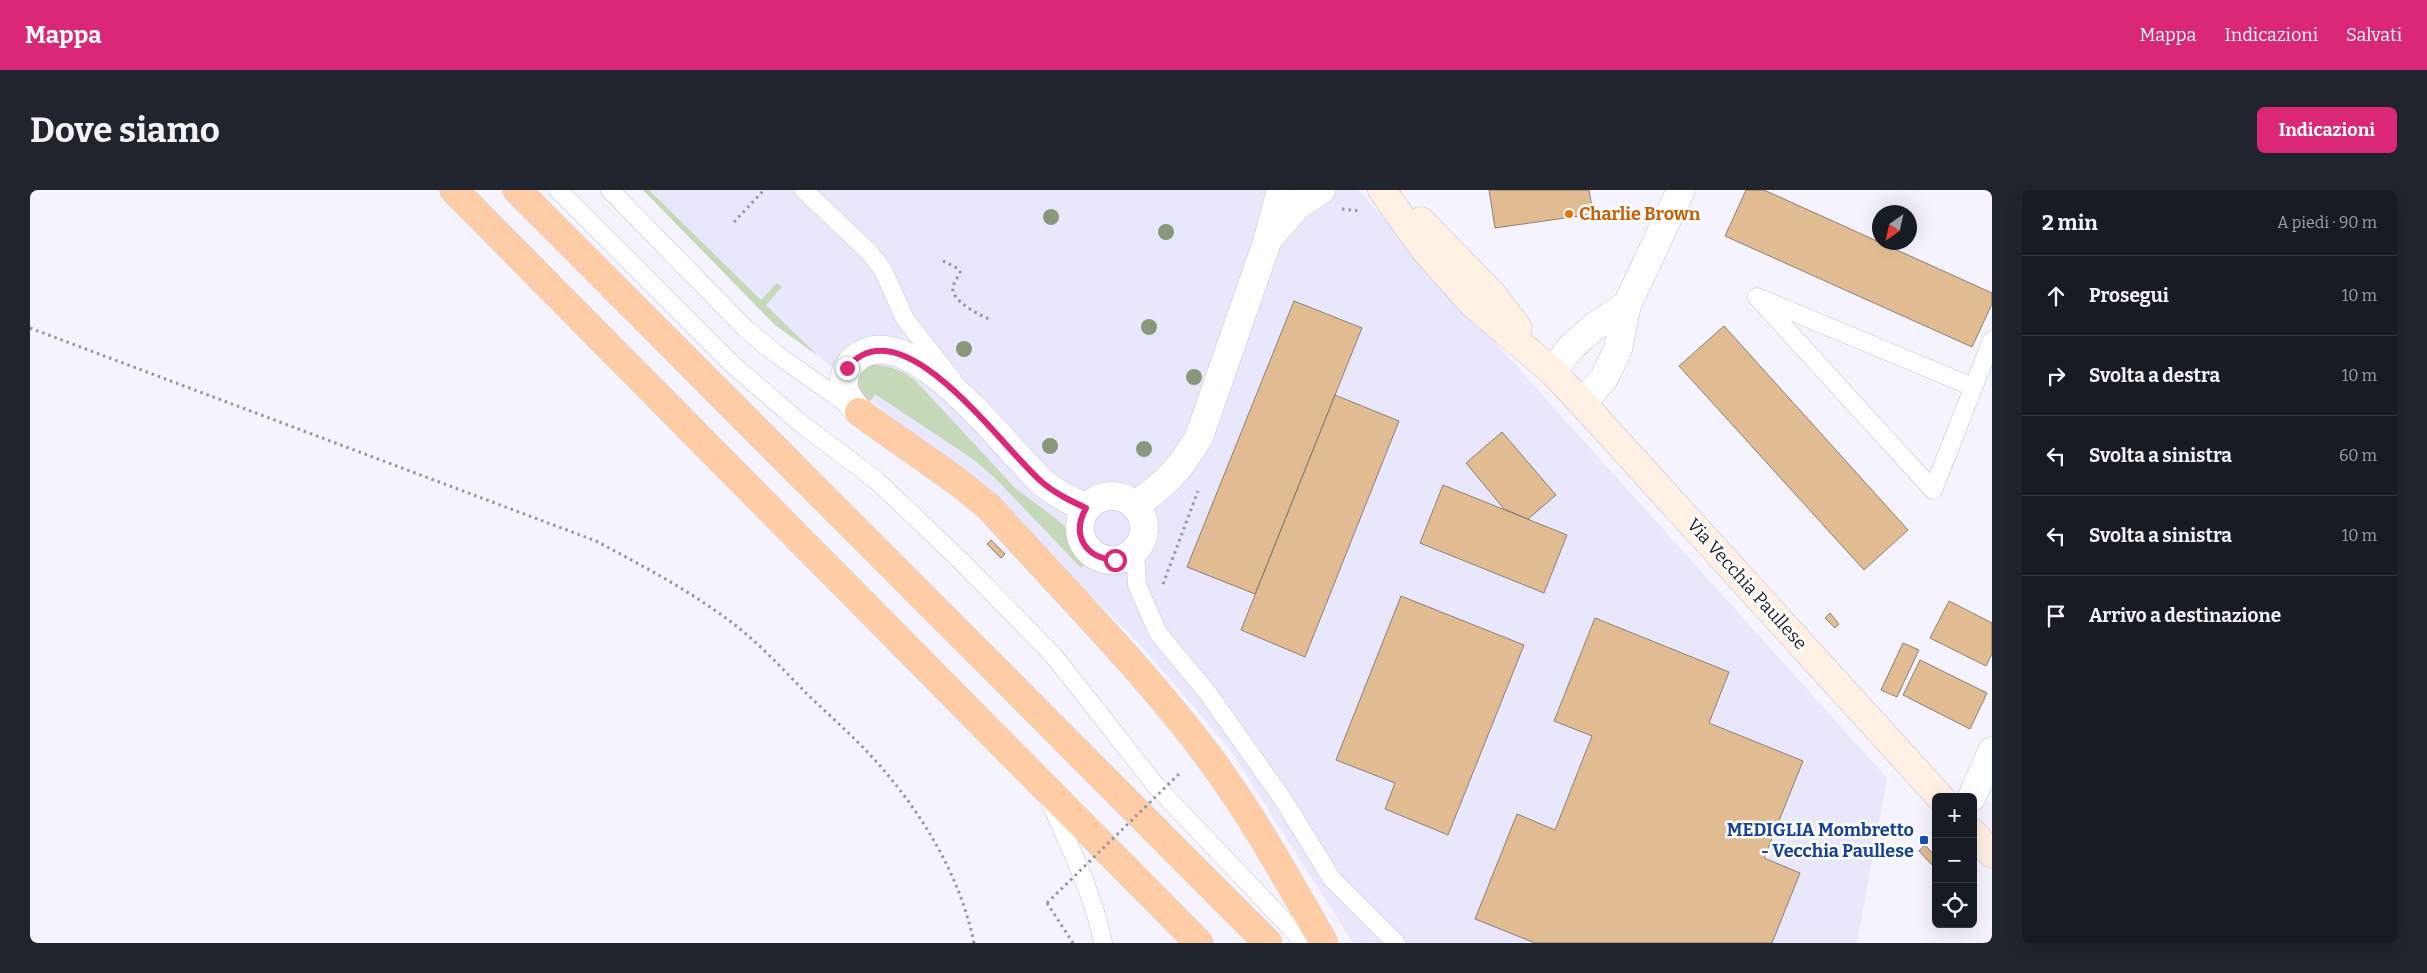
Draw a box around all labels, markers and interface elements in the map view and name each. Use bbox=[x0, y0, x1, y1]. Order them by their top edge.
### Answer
text: Mappa bbox=[25, 21, 102, 49]
text: Mappa bbox=[2140, 24, 2196, 46]
text: Indicazioni bbox=[2224, 24, 2318, 46]
text: Salvati bbox=[2346, 24, 2402, 46]
button: Indicazioni bbox=[2257, 107, 2397, 153]
text: Dove siamo bbox=[30, 109, 220, 151]
place label: Charlie Brown bbox=[1579, 203, 1701, 225]
north arrow bbox=[1872, 205, 1917, 250]
marker: Charlie Brown bbox=[1563, 208, 1575, 220]
text: 2 min bbox=[2042, 210, 2098, 236]
text: A piedi · 90 m bbox=[2277, 213, 2377, 232]
icon: ahead bbox=[2042, 282, 2070, 310]
text: Prosegui bbox=[2089, 284, 2169, 307]
text: 10 m bbox=[2342, 286, 2377, 305]
route end bbox=[836, 357, 859, 380]
icon: right bbox=[2042, 362, 2070, 390]
text: Svolta a destra bbox=[2089, 364, 2220, 387]
text: 10 m bbox=[2342, 366, 2377, 385]
icon: left bbox=[2042, 442, 2070, 470]
text: Svolta a sinistra bbox=[2089, 444, 2232, 467]
text: 60 m bbox=[2339, 446, 2377, 465]
street label: Via Vecchia Paullese bbox=[1682, 514, 1812, 654]
icon: left bbox=[2042, 522, 2070, 550]
text: Svolta a sinistra bbox=[2089, 524, 2232, 547]
text: 10 m bbox=[2342, 526, 2377, 545]
route start bbox=[1104, 549, 1127, 572]
icon: arrive bbox=[2042, 602, 2070, 630]
text: Arrivo a destinazione bbox=[2089, 604, 2281, 627]
map controls bbox=[1932, 793, 1977, 928]
button: + bbox=[1932, 793, 1977, 838]
place label: MEDIGLIA Mombretto - Vecchia Paullese bbox=[1727, 819, 1914, 862]
marker: MEDIGLIA Mombretto - Vecchia Paullese bbox=[1918, 834, 1930, 846]
button: − bbox=[1932, 838, 1977, 883]
button: locate bbox=[1932, 883, 1977, 928]

